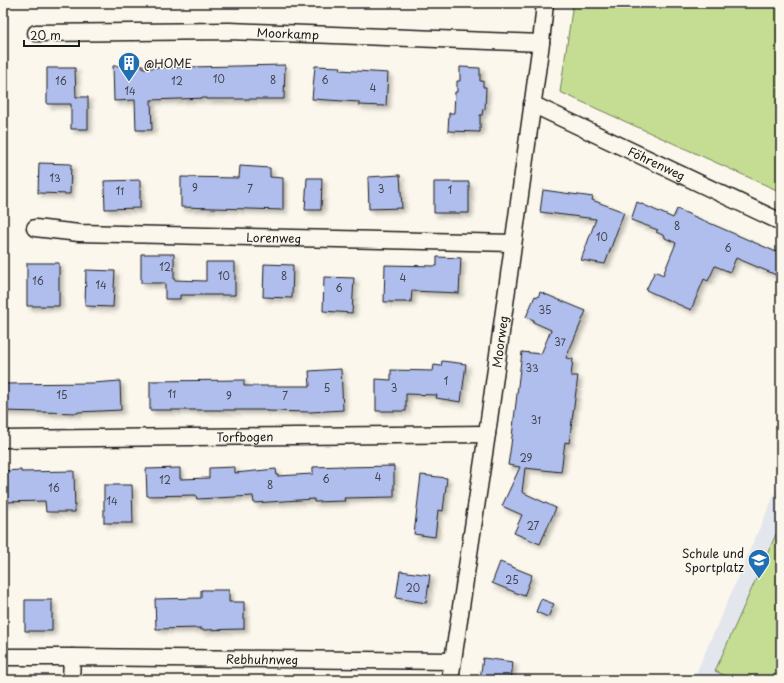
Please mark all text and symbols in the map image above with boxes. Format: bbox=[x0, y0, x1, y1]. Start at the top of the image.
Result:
scale bar bbox=[24, 22, 79, 48]
street label: Moorkamp bbox=[256, 23, 319, 43]
text: 20 m bbox=[30, 26, 61, 44]
building icon: @HOME bbox=[116, 50, 142, 83]
place label: @HOME bbox=[144, 54, 192, 72]
house number: 10 bbox=[213, 71, 225, 86]
house number: 8 bbox=[270, 72, 276, 87]
house number: 6 bbox=[321, 72, 329, 87]
house number: 16 bbox=[55, 73, 67, 88]
house number: 12 bbox=[171, 73, 183, 88]
house number: 4 bbox=[370, 80, 377, 95]
house number: 14 bbox=[124, 83, 136, 98]
street label: Föhrenweg bbox=[625, 142, 688, 184]
house number: 13 bbox=[49, 170, 61, 185]
house number: 9 bbox=[192, 180, 198, 195]
house number: 7 bbox=[247, 181, 253, 196]
house number: 3 bbox=[378, 181, 384, 196]
house number: 1 bbox=[448, 182, 452, 197]
house number: 11 bbox=[116, 183, 124, 198]
house number: 8 bbox=[674, 218, 680, 233]
street label: Lorenweg bbox=[246, 228, 301, 247]
house number: 10 bbox=[596, 229, 608, 244]
house number: 6 bbox=[724, 240, 732, 255]
house number: 12 bbox=[159, 259, 171, 274]
house number: 10 bbox=[218, 268, 230, 283]
house number: 8 bbox=[281, 268, 287, 283]
house number: 4 bbox=[400, 270, 407, 285]
house number: 16 bbox=[32, 273, 44, 288]
house number: 14 bbox=[95, 277, 107, 292]
house number: 6 bbox=[335, 280, 343, 295]
house number: 35 bbox=[539, 302, 551, 317]
street label: Moorweg bbox=[487, 315, 512, 369]
house number: 37 bbox=[554, 334, 567, 349]
house number: 33 bbox=[525, 360, 539, 375]
house number: 1 bbox=[444, 373, 448, 388]
house number: 5 bbox=[324, 380, 330, 395]
house number: 3 bbox=[391, 380, 397, 395]
house number: 11 bbox=[168, 386, 176, 401]
house number: 15 bbox=[57, 387, 67, 402]
house number: 9 bbox=[226, 388, 232, 403]
house number: 7 bbox=[282, 388, 288, 403]
house number: 31 bbox=[531, 412, 541, 427]
street label: Torfbogen bbox=[216, 427, 274, 446]
house number: 29 bbox=[520, 450, 533, 465]
house number: 4 bbox=[375, 469, 382, 484]
house number: 6 bbox=[322, 471, 330, 486]
house number: 12 bbox=[159, 472, 171, 487]
house number: 8 bbox=[267, 477, 273, 492]
house number: 16 bbox=[48, 480, 60, 495]
house number: 14 bbox=[106, 493, 118, 508]
house number: 27 bbox=[527, 518, 540, 533]
place label: Schule und Sportplatz bbox=[682, 544, 744, 576]
school or university icon: Schule und Sportplatz bbox=[746, 547, 772, 580]
house number: 25 bbox=[505, 572, 519, 587]
house number: 20 bbox=[406, 580, 420, 595]
street label: Rebhuhnweg bbox=[226, 650, 298, 668]

